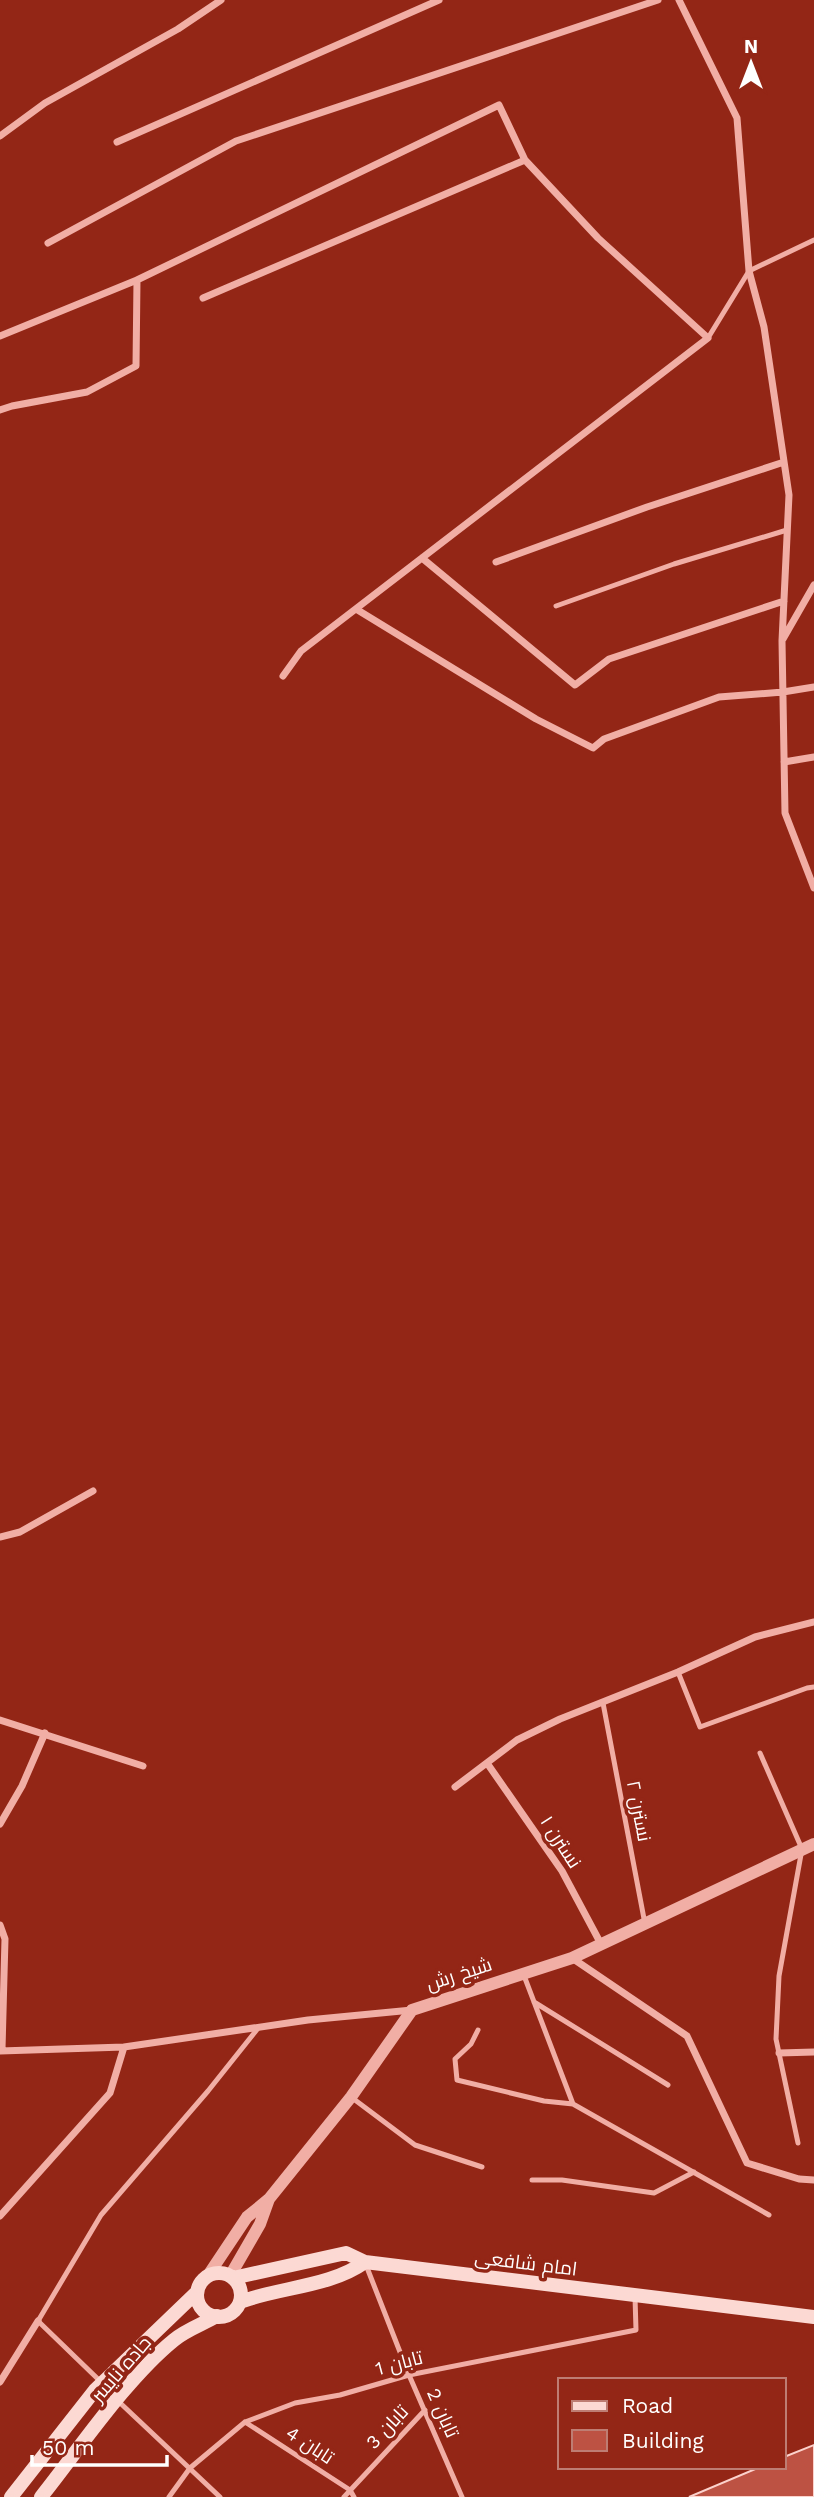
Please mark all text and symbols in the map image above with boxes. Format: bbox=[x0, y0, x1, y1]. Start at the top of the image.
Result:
north arrow bbox=[716, 28, 786, 98]
text: N bbox=[744, 35, 758, 58]
street label: نسترن ۲ bbox=[622, 1778, 656, 1844]
street label: نسترن ۱ bbox=[536, 1812, 586, 1872]
street label: شیخ رش bbox=[423, 1953, 495, 1997]
street label: امام شافعی bbox=[473, 2245, 579, 2283]
street label: جاده نایسر bbox=[85, 2331, 156, 2408]
street label: تابان 1 bbox=[373, 2346, 425, 2380]
legend bbox=[558, 2378, 786, 2469]
street label: تابان 2 bbox=[422, 2385, 464, 2441]
text: Road bbox=[622, 2393, 673, 2418]
street label: تابان 3 bbox=[361, 2400, 413, 2454]
street label: تابان 4 bbox=[282, 2421, 338, 2469]
scale bar bbox=[32, 2424, 166, 2468]
text: Building bbox=[622, 2428, 704, 2453]
text: 50 m bbox=[42, 2435, 94, 2460]

